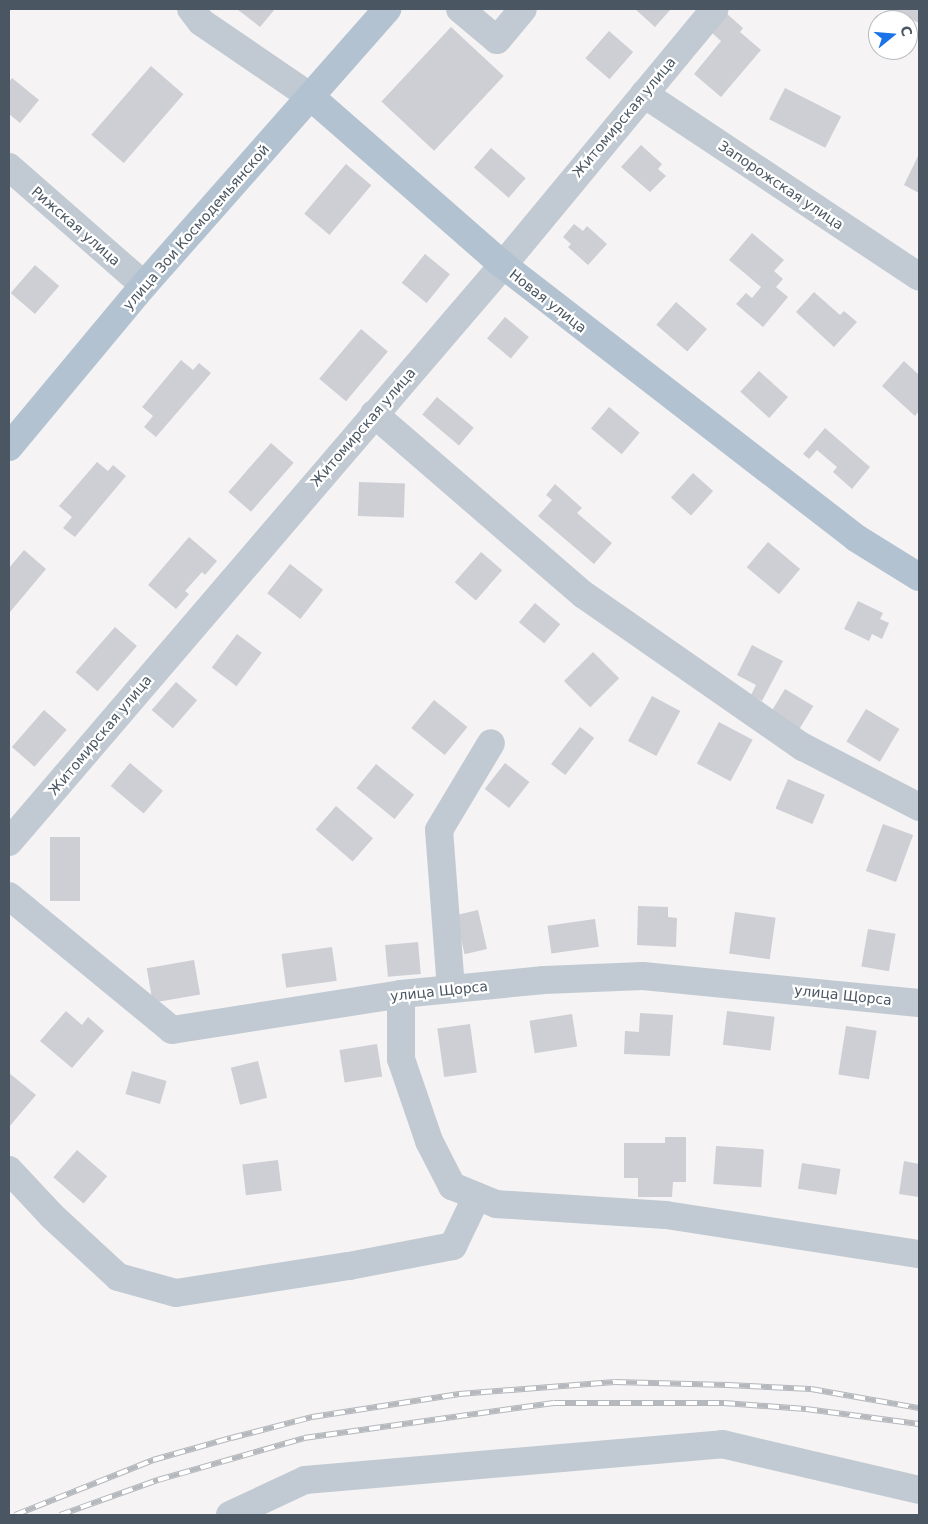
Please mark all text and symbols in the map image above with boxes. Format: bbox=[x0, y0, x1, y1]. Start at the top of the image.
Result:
north arrow bbox=[868, 10, 918, 60]
text: С bbox=[897, 24, 916, 38]
street label: Житомирская улица bbox=[569, 54, 679, 180]
street label: Запорожская улица bbox=[715, 137, 847, 233]
street label: улица Зои Космодемьянской bbox=[120, 141, 272, 313]
street label: Рижская улица bbox=[28, 183, 124, 269]
street label: Новая улица bbox=[506, 266, 590, 336]
street label: Житомирская улица bbox=[307, 364, 419, 490]
street label: Житомирская улица bbox=[45, 672, 155, 798]
street label: улица Щорса bbox=[389, 978, 489, 1004]
street label: улица Щорса bbox=[793, 982, 893, 1008]

